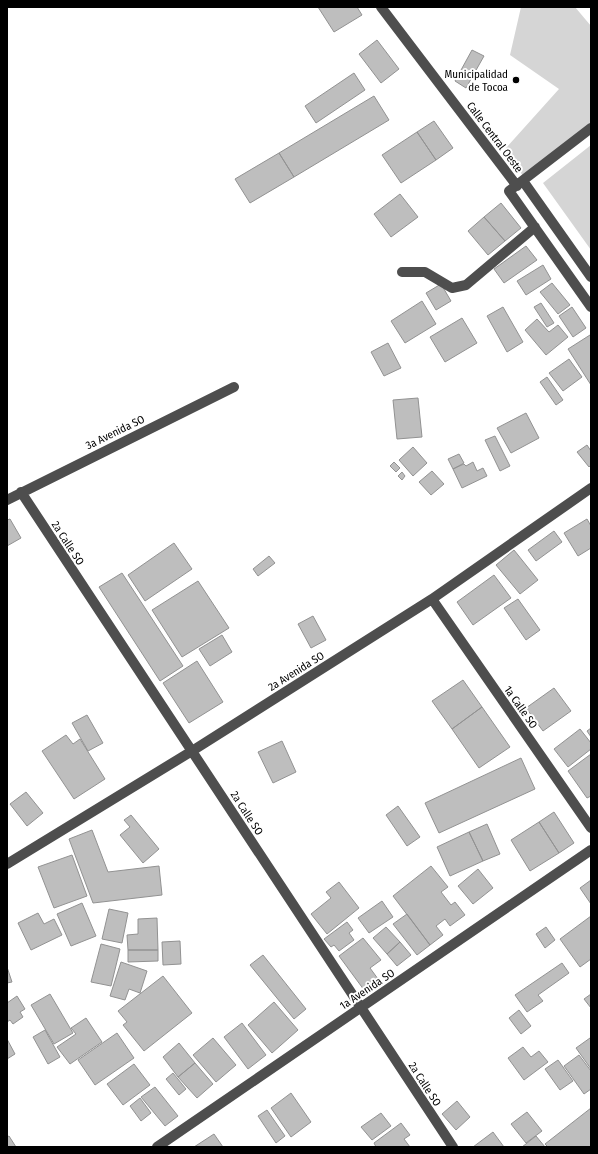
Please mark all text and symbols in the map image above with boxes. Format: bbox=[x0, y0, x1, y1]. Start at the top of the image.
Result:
place label: Municipalidad de Tocoa bbox=[444, 68, 508, 94]
marker: Municipalidad de Tocoa bbox=[511, 75, 521, 85]
street label: Calle Central Oeste bbox=[464, 99, 525, 175]
street label: 3a Avenida SO bbox=[84, 413, 147, 452]
street label: 2a Calle SO bbox=[49, 519, 87, 568]
street label: 2a Avenida SO bbox=[266, 649, 327, 694]
street label: 1a Calle SO bbox=[501, 683, 540, 731]
street label: 2a Calle SO bbox=[228, 789, 266, 838]
street label: 1a Avenida SO bbox=[337, 966, 397, 1012]
street label: 2a Calle SO bbox=[406, 1060, 444, 1109]

